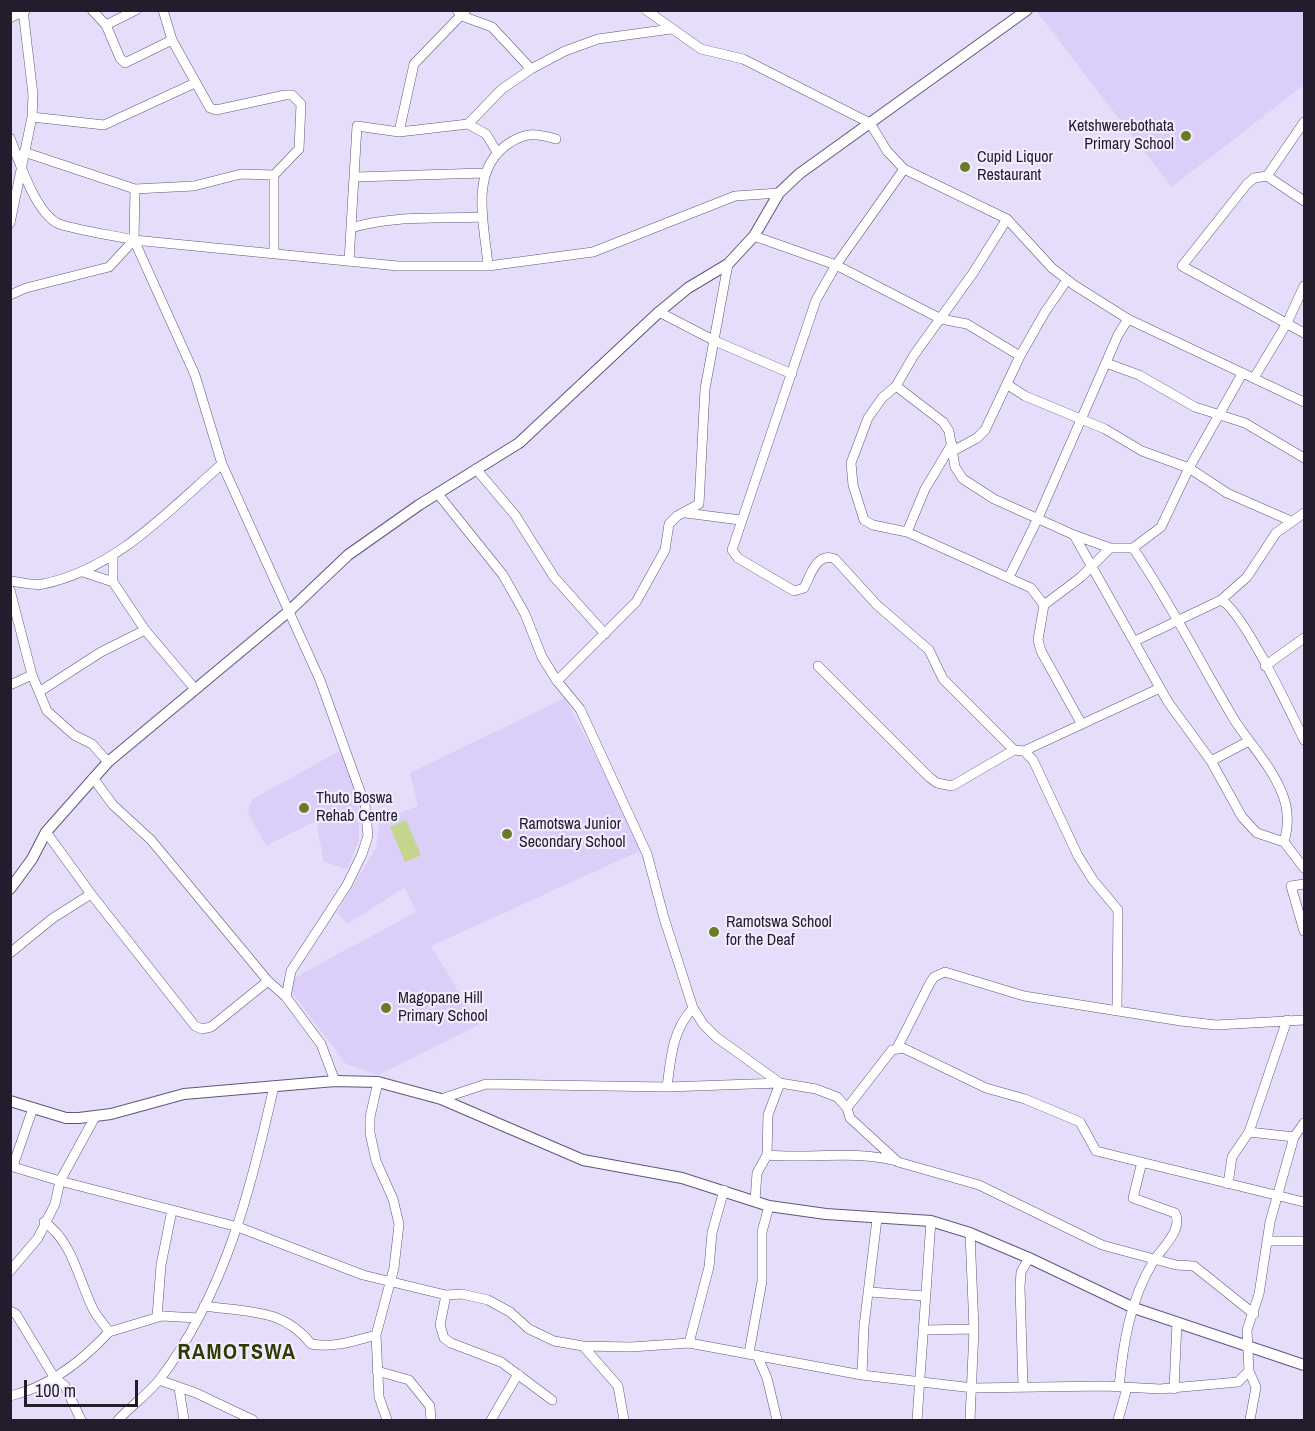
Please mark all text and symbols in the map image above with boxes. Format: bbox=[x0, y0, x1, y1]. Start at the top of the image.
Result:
place label: Ketshwerebothata Primary School bbox=[1068, 117, 1174, 155]
marker: Ketshwerebothata Primary School bbox=[1179, 129, 1193, 143]
place label: Cupid Liquor Restaurant bbox=[977, 148, 1053, 186]
marker: Cupid Liquor Restaurant bbox=[958, 160, 972, 174]
place label: Thuto Boswa Rehab Centre bbox=[316, 789, 398, 827]
marker: Thuto Boswa Rehab Centre bbox=[297, 801, 311, 815]
place label: Ramotswa Junior Secondary School bbox=[519, 815, 625, 853]
marker: Ramotswa Junior Secondary School bbox=[500, 827, 514, 841]
place label: Ramotswa School for the Deaf bbox=[726, 913, 832, 951]
marker: Ramotswa School for the Deaf bbox=[707, 925, 721, 939]
place label: Magopane Hill Primary School bbox=[398, 989, 488, 1027]
marker: Magopane Hill Primary School bbox=[379, 1001, 393, 1015]
district label: RAMOTSWA bbox=[177, 1340, 297, 1366]
scale bar bbox=[27, 1368, 141, 1406]
text: 100 m bbox=[35, 1378, 76, 1403]

